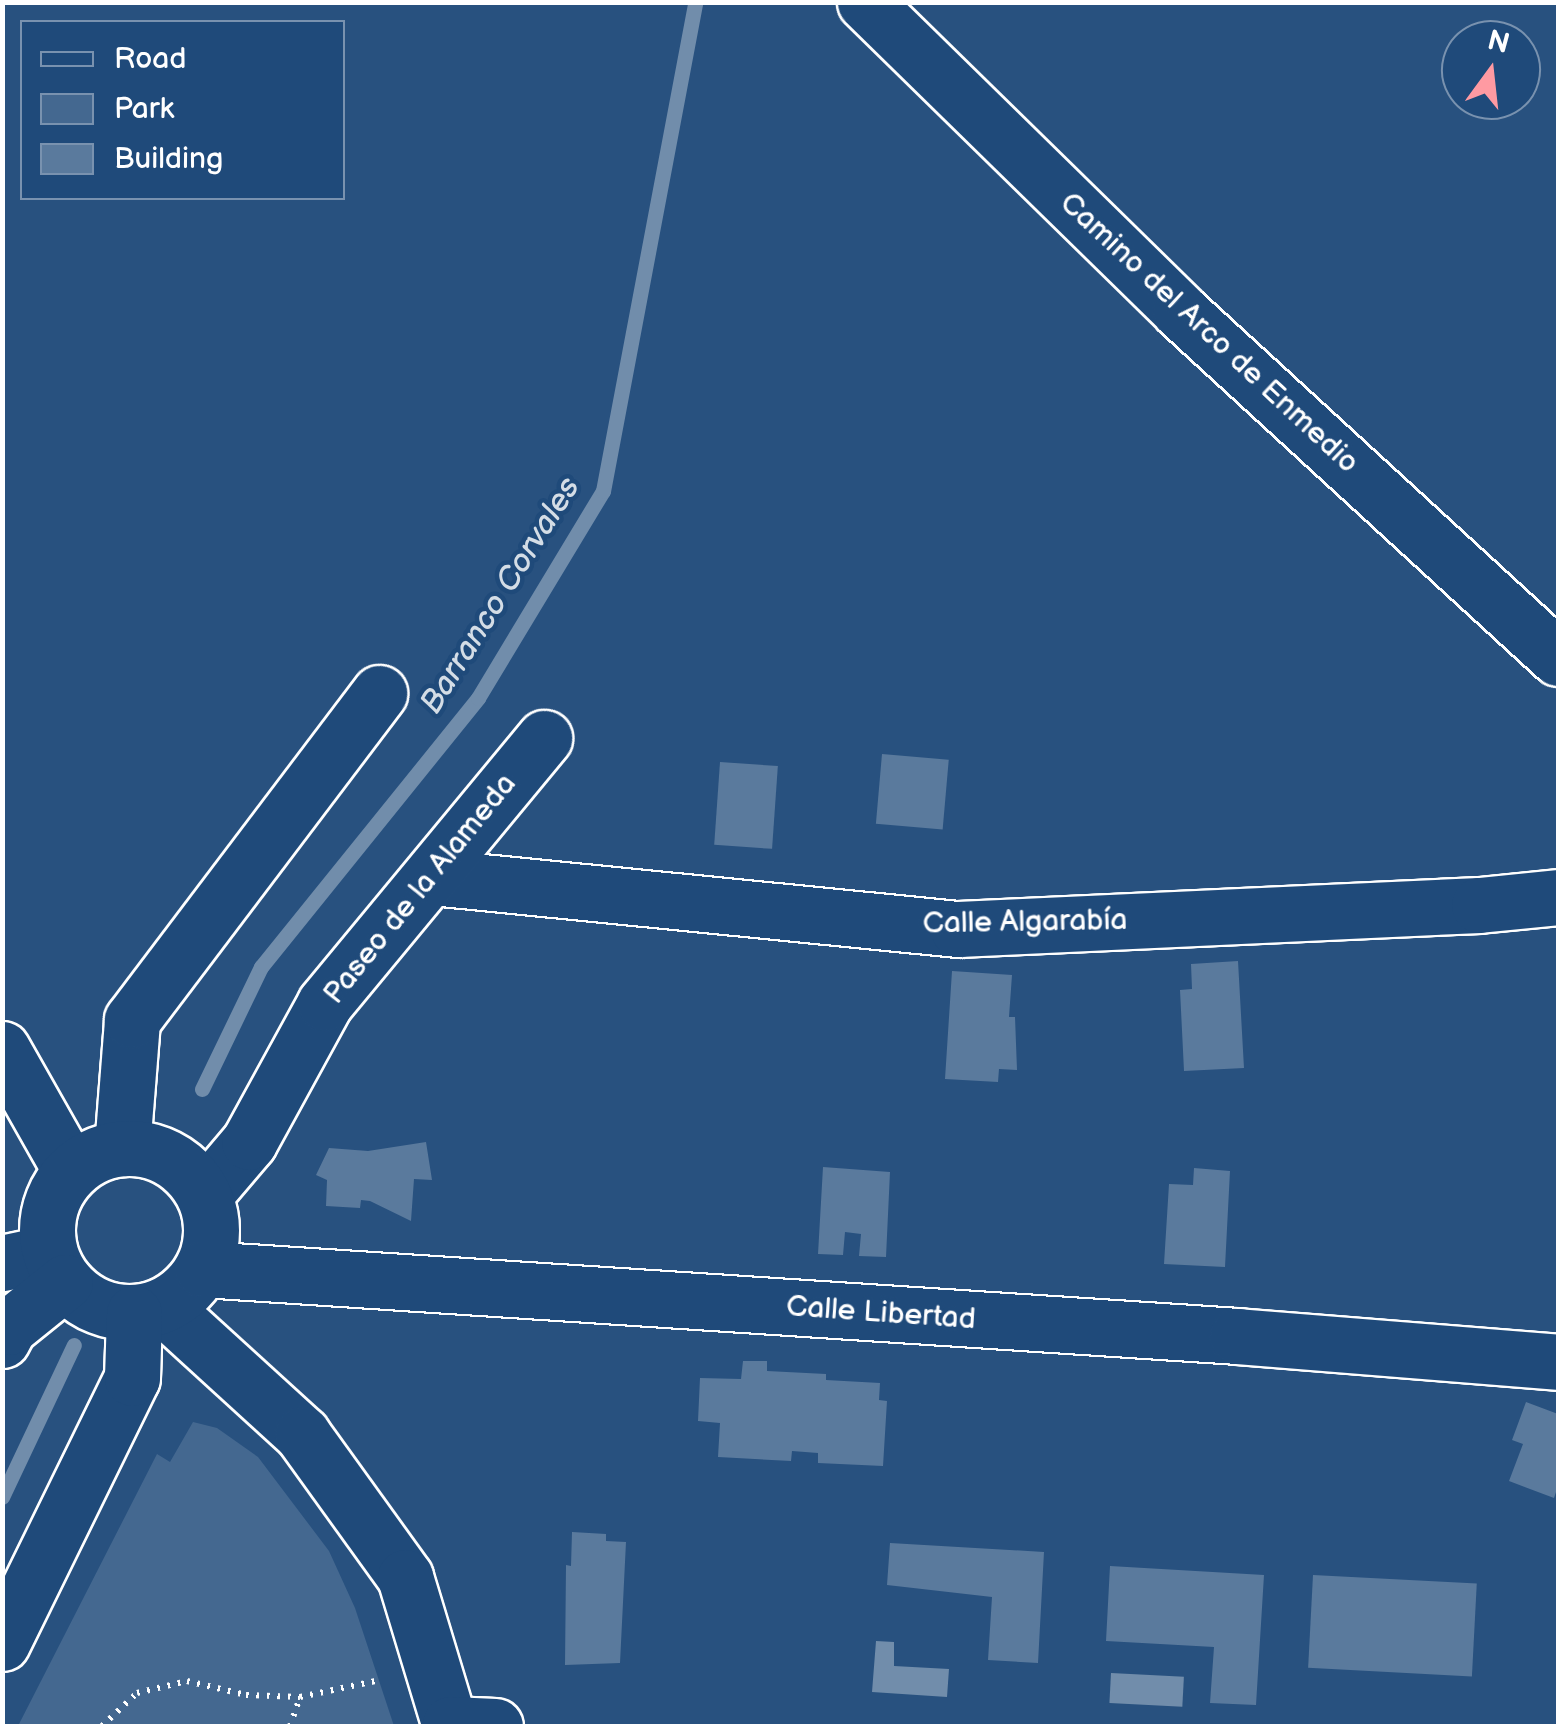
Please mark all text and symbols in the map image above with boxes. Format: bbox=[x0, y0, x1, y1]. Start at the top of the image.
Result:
legend bbox=[20, 20, 345, 200]
north arrow bbox=[1441, 20, 1541, 120]
text: N bbox=[1484, 24, 1513, 61]
text: Road bbox=[114, 41, 187, 77]
text: Park bbox=[114, 91, 174, 127]
text: Building bbox=[114, 141, 223, 177]
street label: Camino del Arco de Enmedio bbox=[1052, 185, 1366, 481]
water label: Barranco Corvales bbox=[413, 471, 589, 721]
street label: Paseo de la Alameda bbox=[316, 767, 524, 1011]
street label: Calle Algarabía bbox=[922, 902, 1128, 942]
street label: Calle Libertad bbox=[785, 1288, 977, 1338]

